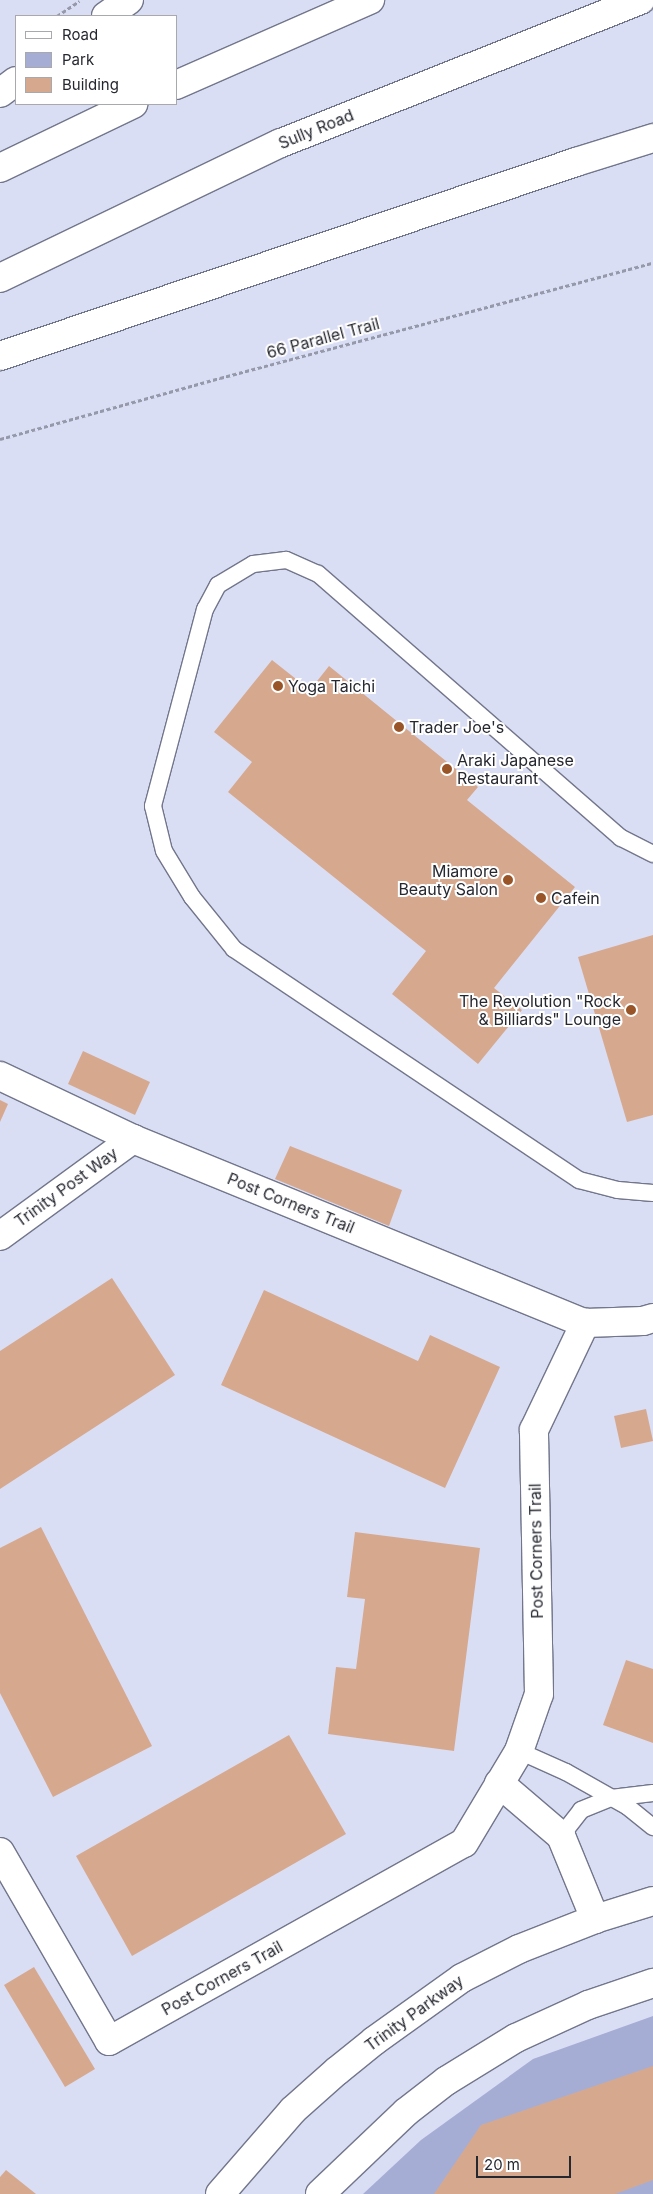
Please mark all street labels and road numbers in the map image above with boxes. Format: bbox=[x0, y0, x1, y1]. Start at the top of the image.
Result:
street label: Sully Road bbox=[275, 105, 357, 153]
street label: 66 Parallel Trail bbox=[264, 314, 382, 362]
street label: Trinity Post Way bbox=[11, 1143, 121, 1231]
street label: Post Corners Trail bbox=[225, 1169, 357, 1237]
street label: Post Corners Trail bbox=[525, 1483, 547, 1619]
street label: Post Corners Trail bbox=[158, 1937, 286, 2019]
street label: Trinity Parkway bbox=[361, 1971, 467, 2055]

